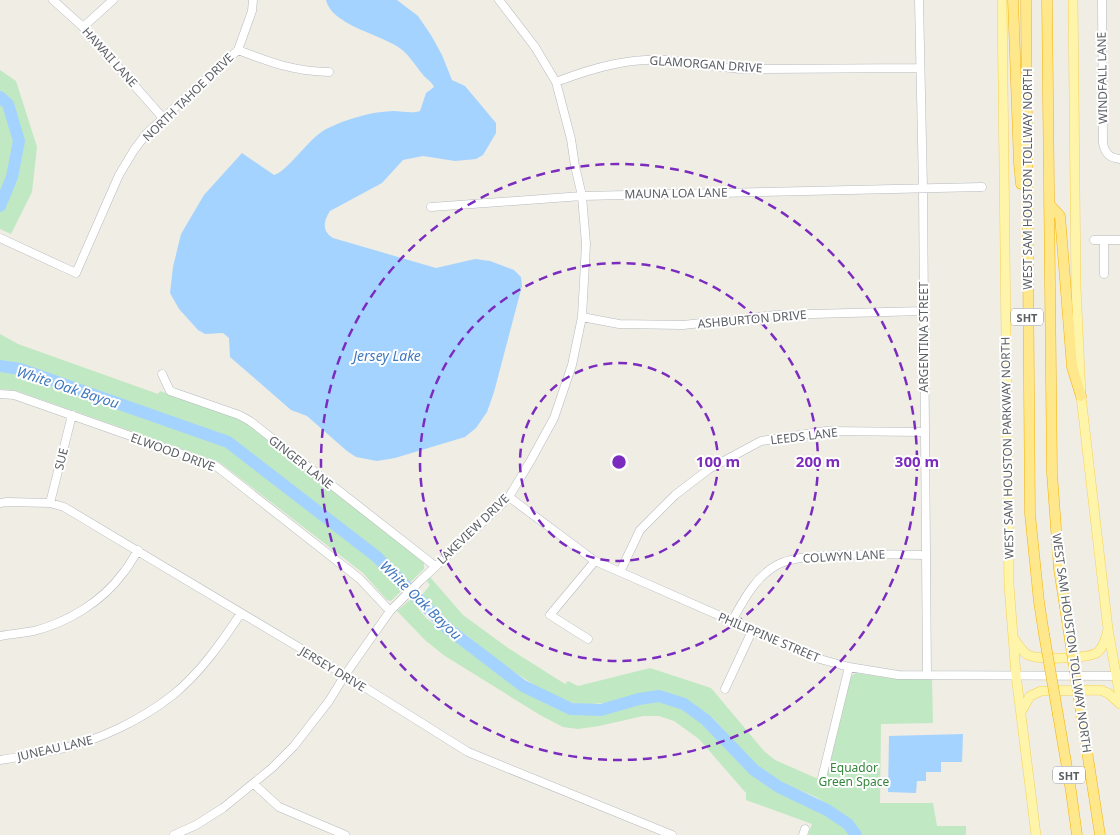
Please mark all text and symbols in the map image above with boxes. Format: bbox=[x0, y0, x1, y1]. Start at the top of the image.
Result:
street label: HAWAII LANE bbox=[78, 23, 142, 91]
street label: WINDFALL LANE bbox=[1093, 32, 1111, 124]
street label: NORTH TAHOE DRIVE bbox=[139, 49, 237, 145]
street label: GLAMORGAN DRIVE bbox=[649, 52, 763, 76]
street label: WEST SAM HOUSTON TOLLWAY NORTH bbox=[1019, 68, 1036, 290]
street label: MAUNA LOA LANE bbox=[624, 184, 728, 202]
street label: ARGENTINA STREET bbox=[915, 281, 932, 393]
street label: ASHBURTON DRIVE bbox=[697, 306, 807, 332]
road number: SHT bbox=[1011, 308, 1043, 326]
street label: WEST SAM HOUSTON PARKWAY NORTH bbox=[997, 337, 1017, 559]
water label: Jersey Lake bbox=[350, 346, 421, 365]
water label: White Oak Bayou bbox=[14, 362, 122, 412]
street label: LEEDS LANE bbox=[769, 423, 839, 449]
street label: ELWOOD DRIVE bbox=[128, 429, 218, 475]
street label: GINGER LANE bbox=[265, 431, 337, 493]
street label: SUE bbox=[50, 446, 72, 472]
text: 100 m bbox=[696, 451, 740, 471]
text: 200 m bbox=[796, 451, 840, 471]
text: 300 m bbox=[895, 451, 939, 471]
centre of rings bbox=[610, 453, 628, 471]
street label: LAKEVIEW DRIVE bbox=[433, 490, 513, 568]
street label: WEST SAM HOUSTON TOLLWAY NORTH bbox=[1048, 532, 1096, 754]
street label: COLWYN LANE bbox=[802, 545, 886, 567]
water label: White Oak Bayou bbox=[376, 556, 466, 644]
street label: PHILIPPINE STREET bbox=[716, 608, 823, 666]
street label: JERSEY DRIVE bbox=[296, 642, 369, 696]
street label: JUNEAU LANE bbox=[15, 731, 95, 765]
park label: Equador Green Space bbox=[819, 759, 890, 790]
road number: SHT bbox=[1053, 766, 1085, 784]

